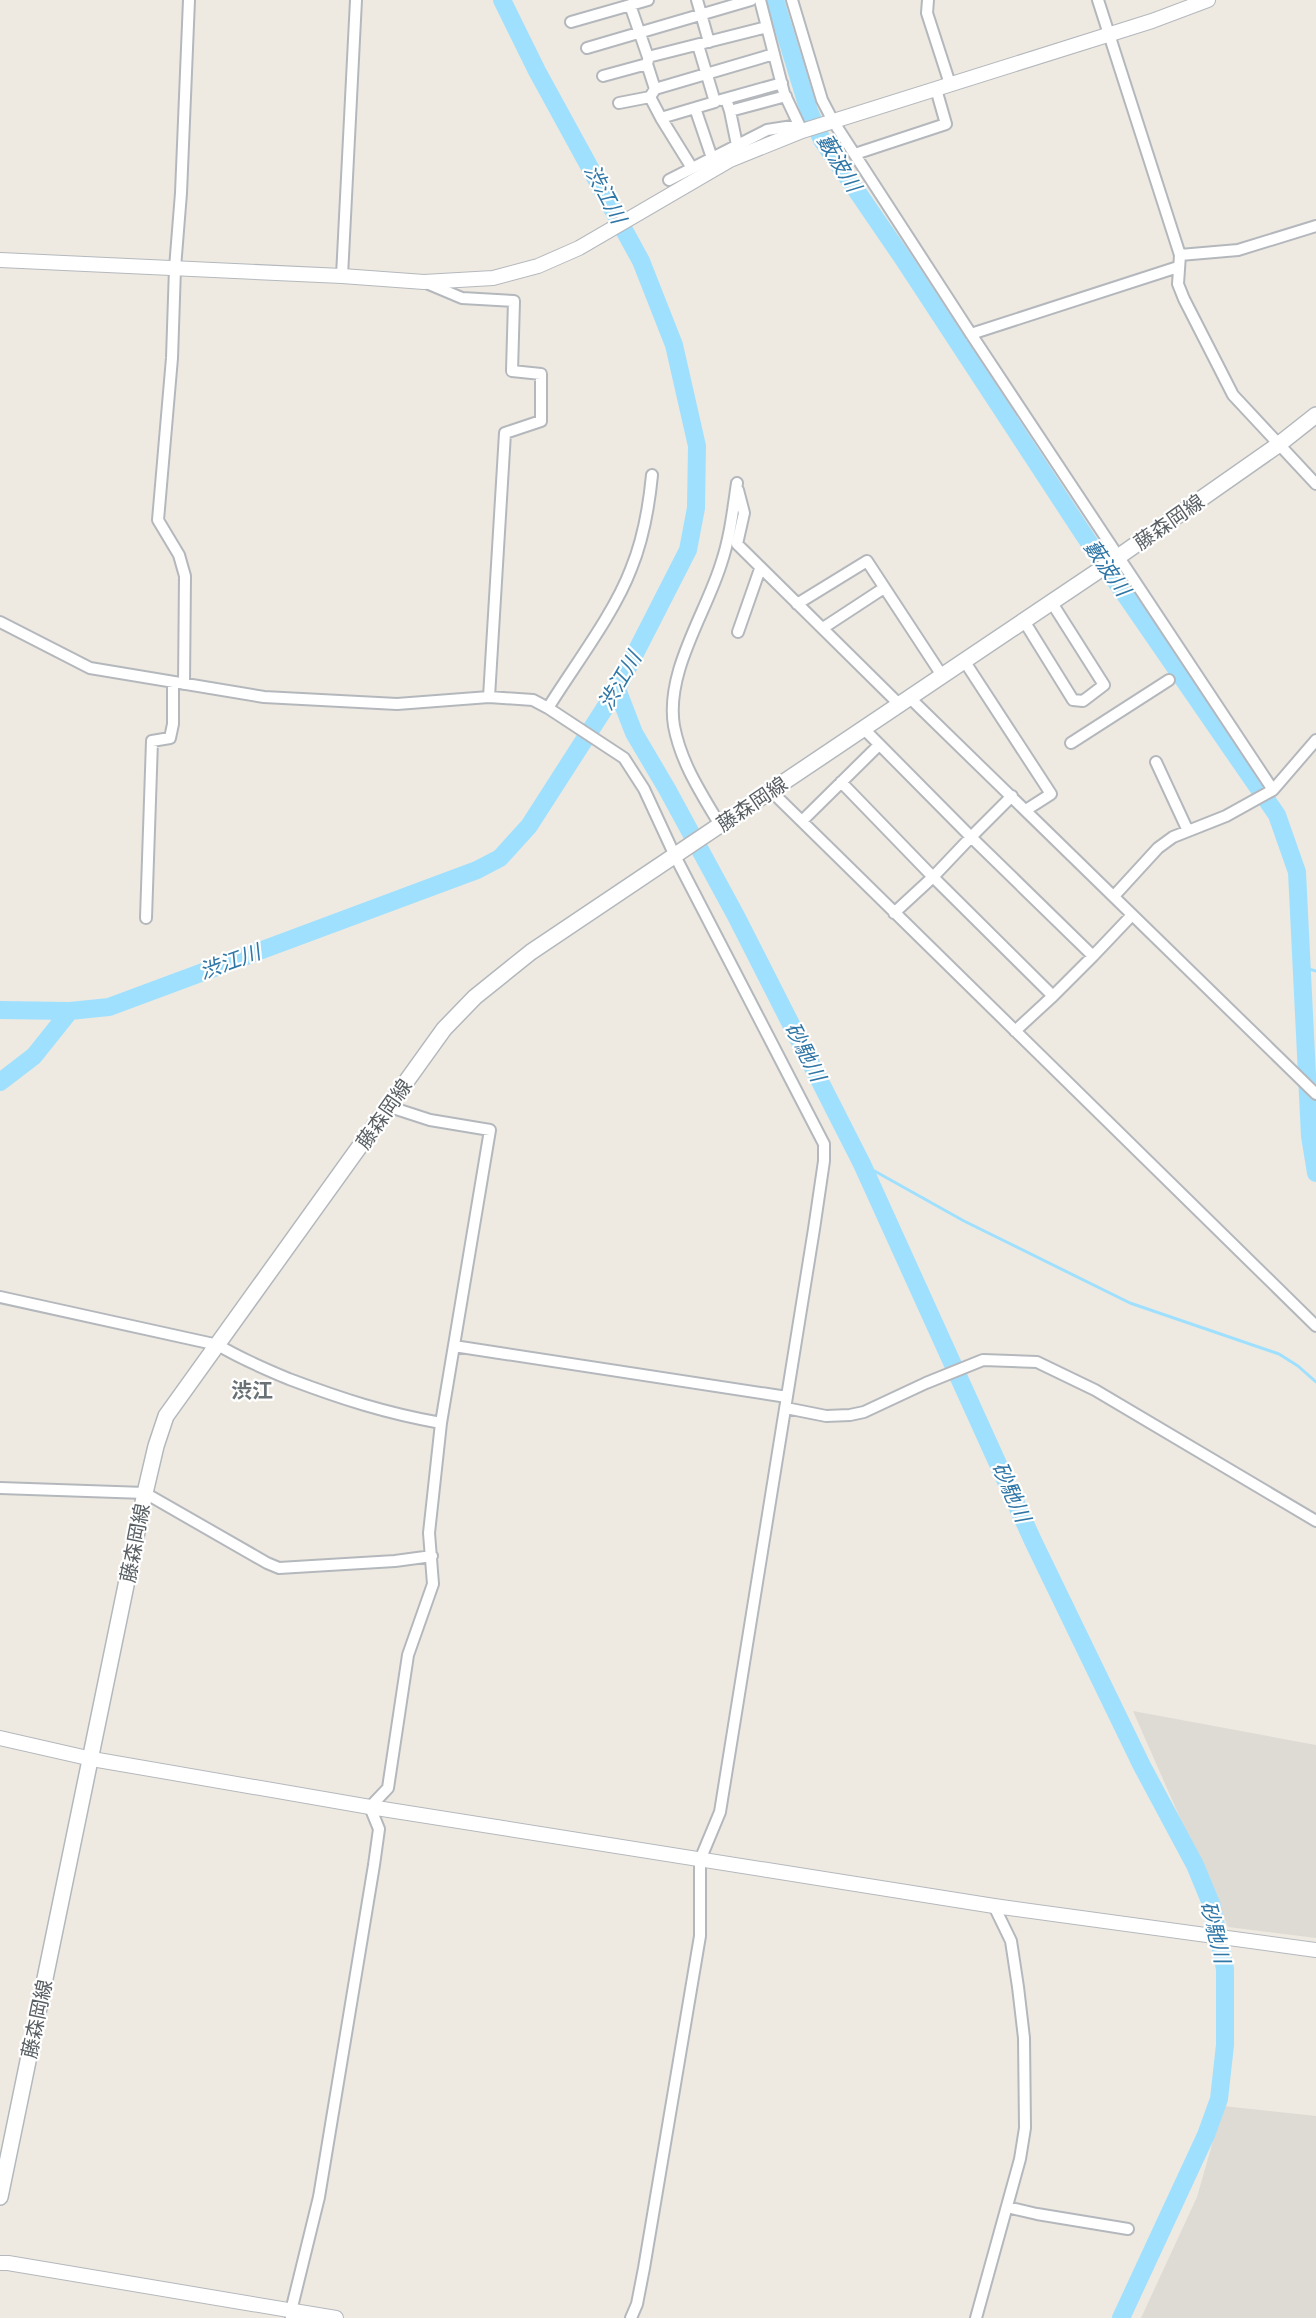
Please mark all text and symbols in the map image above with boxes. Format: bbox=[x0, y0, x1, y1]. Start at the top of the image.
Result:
water label: 藪波川 bbox=[812, 129, 868, 198]
water label: 渋江川 bbox=[580, 160, 633, 229]
street label: 藤森岡線 bbox=[1129, 488, 1209, 555]
water label: 藪波川 bbox=[1079, 534, 1138, 602]
water label: 渋江川 bbox=[592, 645, 647, 714]
street label: 藤森岡線 bbox=[712, 771, 792, 836]
water label: 渋江川 bbox=[196, 937, 266, 984]
water label: 砂馳川 bbox=[780, 1018, 833, 1087]
street label: 藤森岡線 bbox=[350, 1074, 417, 1154]
district label: 渋江 bbox=[231, 1377, 273, 1403]
water label: 砂馳川 bbox=[987, 1458, 1037, 1527]
street label: 藤森岡線 bbox=[115, 1501, 154, 1585]
water label: 砂馳川 bbox=[1196, 1898, 1237, 1967]
street label: 藤森岡線 bbox=[16, 1977, 57, 2061]

